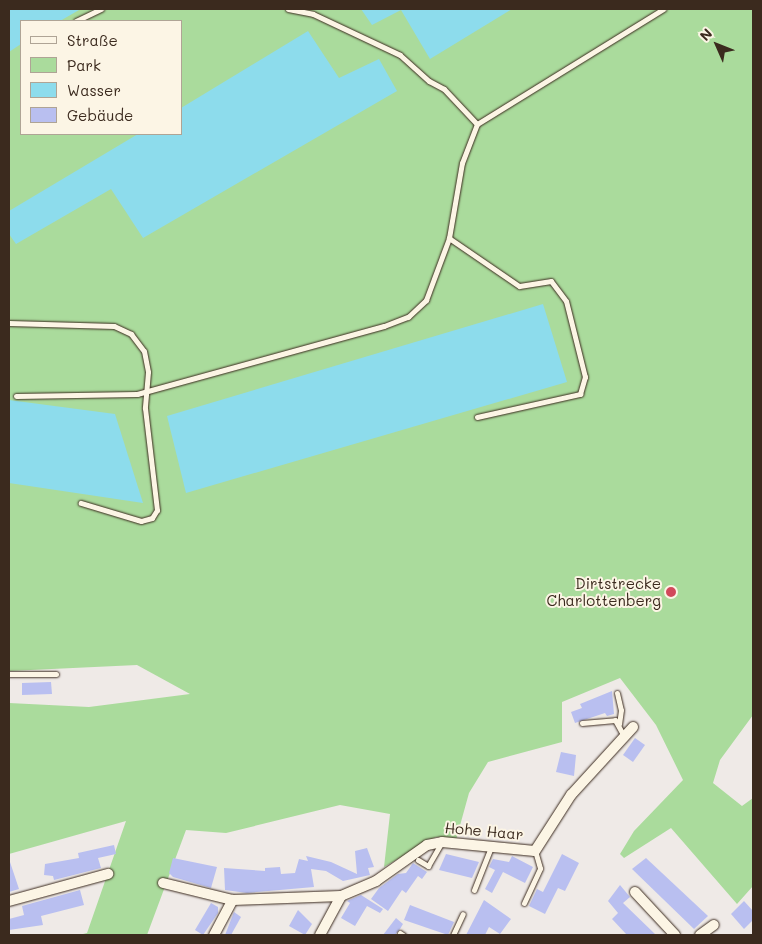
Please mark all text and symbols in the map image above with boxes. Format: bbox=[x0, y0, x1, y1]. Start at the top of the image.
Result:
legend bbox=[20, 20, 182, 135]
north arrow bbox=[692, 20, 742, 70]
text: N bbox=[695, 24, 716, 45]
text: Straße bbox=[67, 30, 118, 50]
text: Park bbox=[67, 55, 101, 75]
text: Wasser bbox=[67, 80, 121, 100]
text: Gebäude bbox=[67, 105, 133, 125]
place label: Dirtstrecke Charlottenberg bbox=[546, 574, 661, 609]
marker: Dirtstrecke Charlottenberg bbox=[665, 586, 677, 598]
street label: Hohe Haar bbox=[444, 819, 524, 843]

